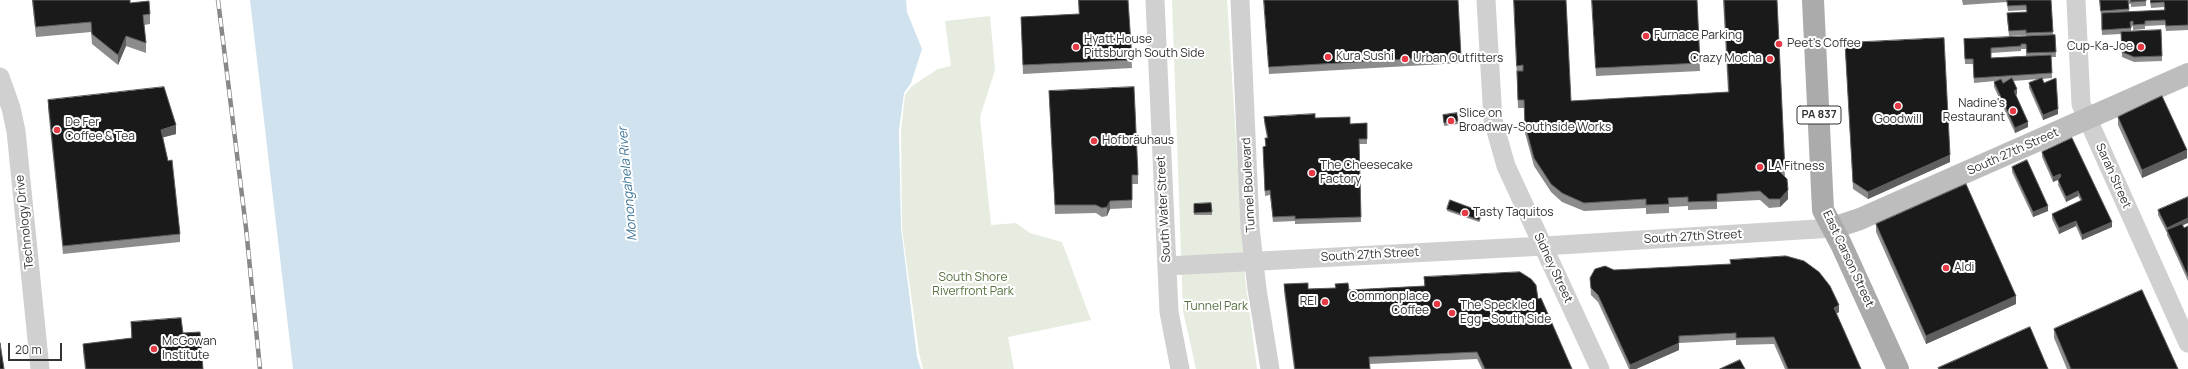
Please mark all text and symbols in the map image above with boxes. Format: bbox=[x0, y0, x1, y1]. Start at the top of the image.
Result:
place label: Furnace Parking bbox=[1654, 29, 1742, 43]
marker: Furnace Parking bbox=[1641, 31, 1651, 41]
place label: Hyatt House Pittsburgh South Side bbox=[1084, 33, 1204, 61]
place label: Peet's Coffee bbox=[1787, 37, 1861, 51]
marker: Peet's Coffee bbox=[1774, 39, 1784, 49]
place label: Cup-Ka-Joe bbox=[2067, 40, 2133, 54]
marker: Hyatt House Pittsburgh South Side bbox=[1071, 42, 1081, 52]
marker: Cup-Ka-Joe bbox=[2136, 42, 2146, 52]
place label: Kura Sushi bbox=[1336, 50, 1394, 64]
marker: Kura Sushi bbox=[1323, 52, 1333, 62]
place label: Urban Outfitters bbox=[1413, 52, 1503, 66]
place label: Crazy Mocha bbox=[1690, 52, 1762, 66]
marker: Urban Outfitters bbox=[1400, 54, 1410, 64]
marker: Crazy Mocha bbox=[1765, 54, 1775, 64]
place label: Nadine's Restaurant bbox=[1943, 97, 2005, 125]
marker: Goodwill bbox=[1893, 101, 1903, 111]
road number: PA 837 bbox=[1797, 106, 1841, 124]
marker: Nadine's Restaurant bbox=[2008, 106, 2018, 116]
place label: Slice on Broadway-Southside Works bbox=[1459, 107, 1611, 135]
place label: Goodwill bbox=[1874, 113, 1922, 127]
place label: De Fer Coffee & Tea bbox=[65, 116, 135, 144]
marker: Slice on Broadway-Southside Works bbox=[1446, 116, 1456, 126]
marker: De Fer Coffee & Tea bbox=[52, 125, 62, 135]
street label: South 27th Street bbox=[1965, 125, 2061, 179]
water label: Monongahela River bbox=[615, 126, 641, 242]
place label: Hofbräuhaus bbox=[1102, 134, 1174, 148]
marker: Hofbräuhaus bbox=[1089, 136, 1099, 146]
street label: Tunnel Boulevard bbox=[1239, 137, 1259, 233]
street label: Sarah Street bbox=[2092, 141, 2134, 211]
street label: South Water Street bbox=[1154, 155, 1174, 263]
place label: The Cheesecake Factory bbox=[1320, 159, 1413, 187]
place label: LA Fitness bbox=[1768, 160, 1824, 174]
marker: LA Fitness bbox=[1755, 162, 1765, 172]
marker: The Cheesecake Factory bbox=[1307, 168, 1317, 178]
street label: Technology Drive bbox=[13, 174, 37, 270]
place label: Tasty Taquitos bbox=[1473, 206, 1554, 220]
marker: Tasty Taquitos bbox=[1460, 208, 1470, 218]
street label: East Carson Street bbox=[1819, 209, 1877, 309]
street label: South 27th Street bbox=[1643, 227, 1743, 247]
street label: Sidney Street bbox=[1531, 231, 1575, 305]
street label: South 27th Street bbox=[1320, 245, 1420, 265]
place label: Aldi bbox=[1954, 261, 1974, 275]
marker: Aldi bbox=[1941, 263, 1951, 273]
park label: South Shore Riverfront Park bbox=[932, 271, 1014, 299]
place label: Commonplace Coffee bbox=[1349, 290, 1429, 318]
place label: REI bbox=[1300, 295, 1317, 309]
marker: REI bbox=[1320, 297, 1330, 307]
marker: Commonplace Coffee bbox=[1432, 299, 1442, 309]
place label: The Speckled Egg - South Side bbox=[1460, 299, 1551, 327]
park label: Tunnel Park bbox=[1184, 300, 1248, 314]
marker: The Speckled Egg - South Side bbox=[1447, 308, 1457, 318]
scale bar bbox=[10, 335, 64, 361]
place label: McGowan Institute bbox=[162, 335, 217, 363]
text: 20 m bbox=[15, 341, 42, 358]
marker: McGowan Institute bbox=[149, 344, 159, 354]

